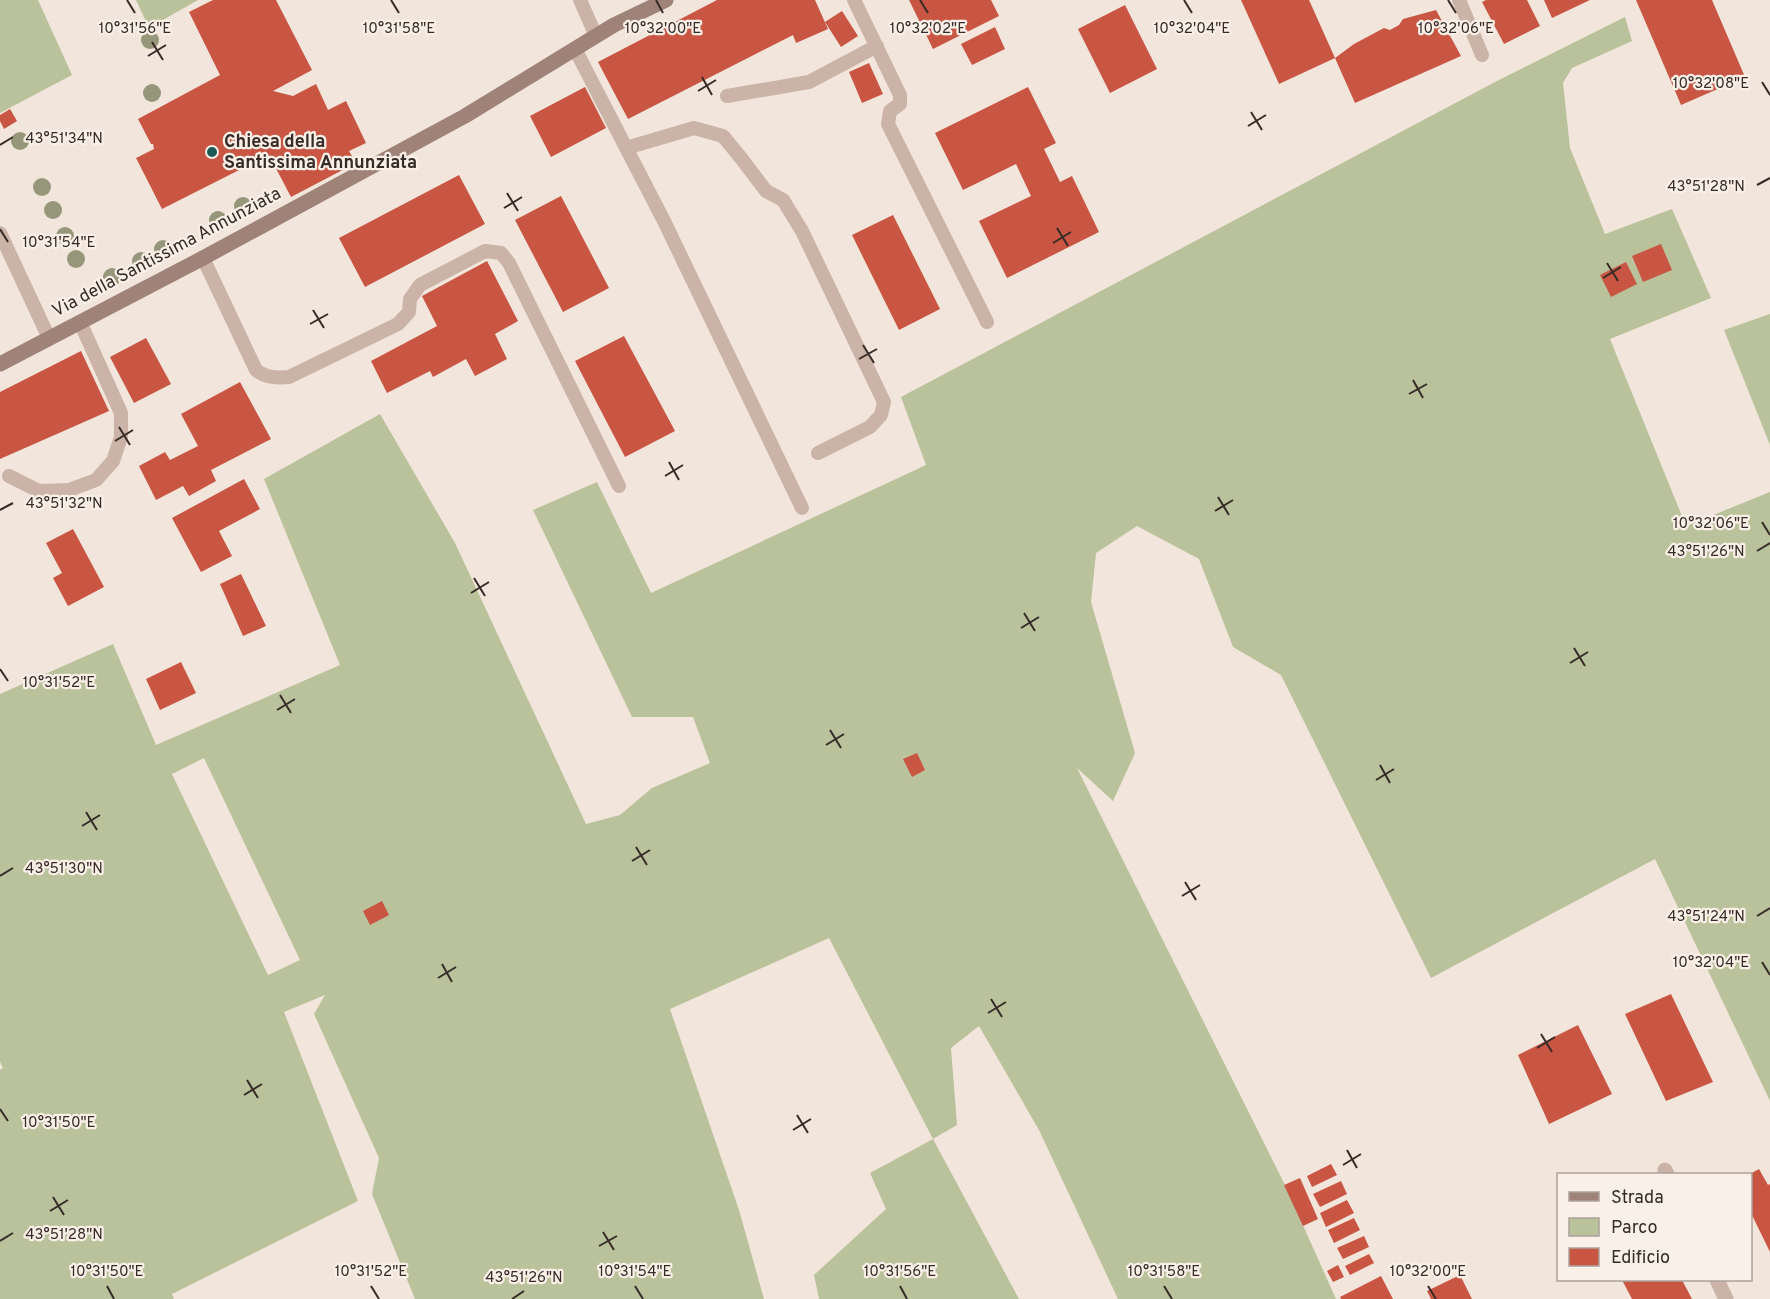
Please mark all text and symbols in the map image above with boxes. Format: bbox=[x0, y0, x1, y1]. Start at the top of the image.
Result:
text: 10°31'56"E bbox=[99, 20, 171, 39]
text: 10°31'58"E bbox=[363, 20, 435, 39]
text: 10°32'00"E bbox=[625, 20, 701, 39]
text: 10°32'02"E bbox=[890, 20, 966, 39]
text: 10°32'04"E bbox=[1154, 20, 1230, 39]
text: 10°32'06"E bbox=[1418, 20, 1494, 39]
text: 10°32'08"E bbox=[1673, 75, 1749, 94]
text: 43°51'34"N bbox=[25, 130, 103, 149]
place label: Chiesa della Santissima Annunziata bbox=[224, 131, 417, 175]
marker: Chiesa della Santissima Annunziata bbox=[205, 145, 219, 159]
text: 43°51'28"N bbox=[1667, 178, 1745, 197]
street label: Via della Santissima Annunziata bbox=[49, 183, 285, 323]
text: 10°31'54"E bbox=[22, 234, 96, 253]
text: 43°51'32"N bbox=[25, 495, 103, 514]
text: 10°32'06"E bbox=[1673, 515, 1749, 534]
text: 43°51'26"N bbox=[1667, 543, 1745, 562]
text: 10°31'52"E bbox=[23, 674, 95, 693]
text: 43°51'30"N bbox=[25, 860, 103, 879]
text: 43°51'24"N bbox=[1667, 908, 1745, 927]
text: 10°32'04"E bbox=[1673, 954, 1749, 973]
text: 10°31'50"E bbox=[22, 1114, 96, 1133]
legend bbox=[1557, 1173, 1752, 1281]
text: Strada bbox=[1611, 1187, 1664, 1210]
text: Parco bbox=[1611, 1217, 1657, 1240]
text: 43°51'28"N bbox=[25, 1226, 103, 1245]
text: Edificio bbox=[1611, 1247, 1670, 1270]
text: 10°31'50"E bbox=[70, 1263, 144, 1282]
text: 10°31'52"E bbox=[335, 1263, 407, 1282]
text: 10°31'54"E bbox=[598, 1263, 672, 1282]
text: 10°31'56"E bbox=[864, 1263, 936, 1282]
text: 10°31'58"E bbox=[1128, 1263, 1200, 1282]
text: 10°32'00"E bbox=[1390, 1263, 1466, 1282]
text: 43°51'26"N bbox=[485, 1269, 563, 1288]

